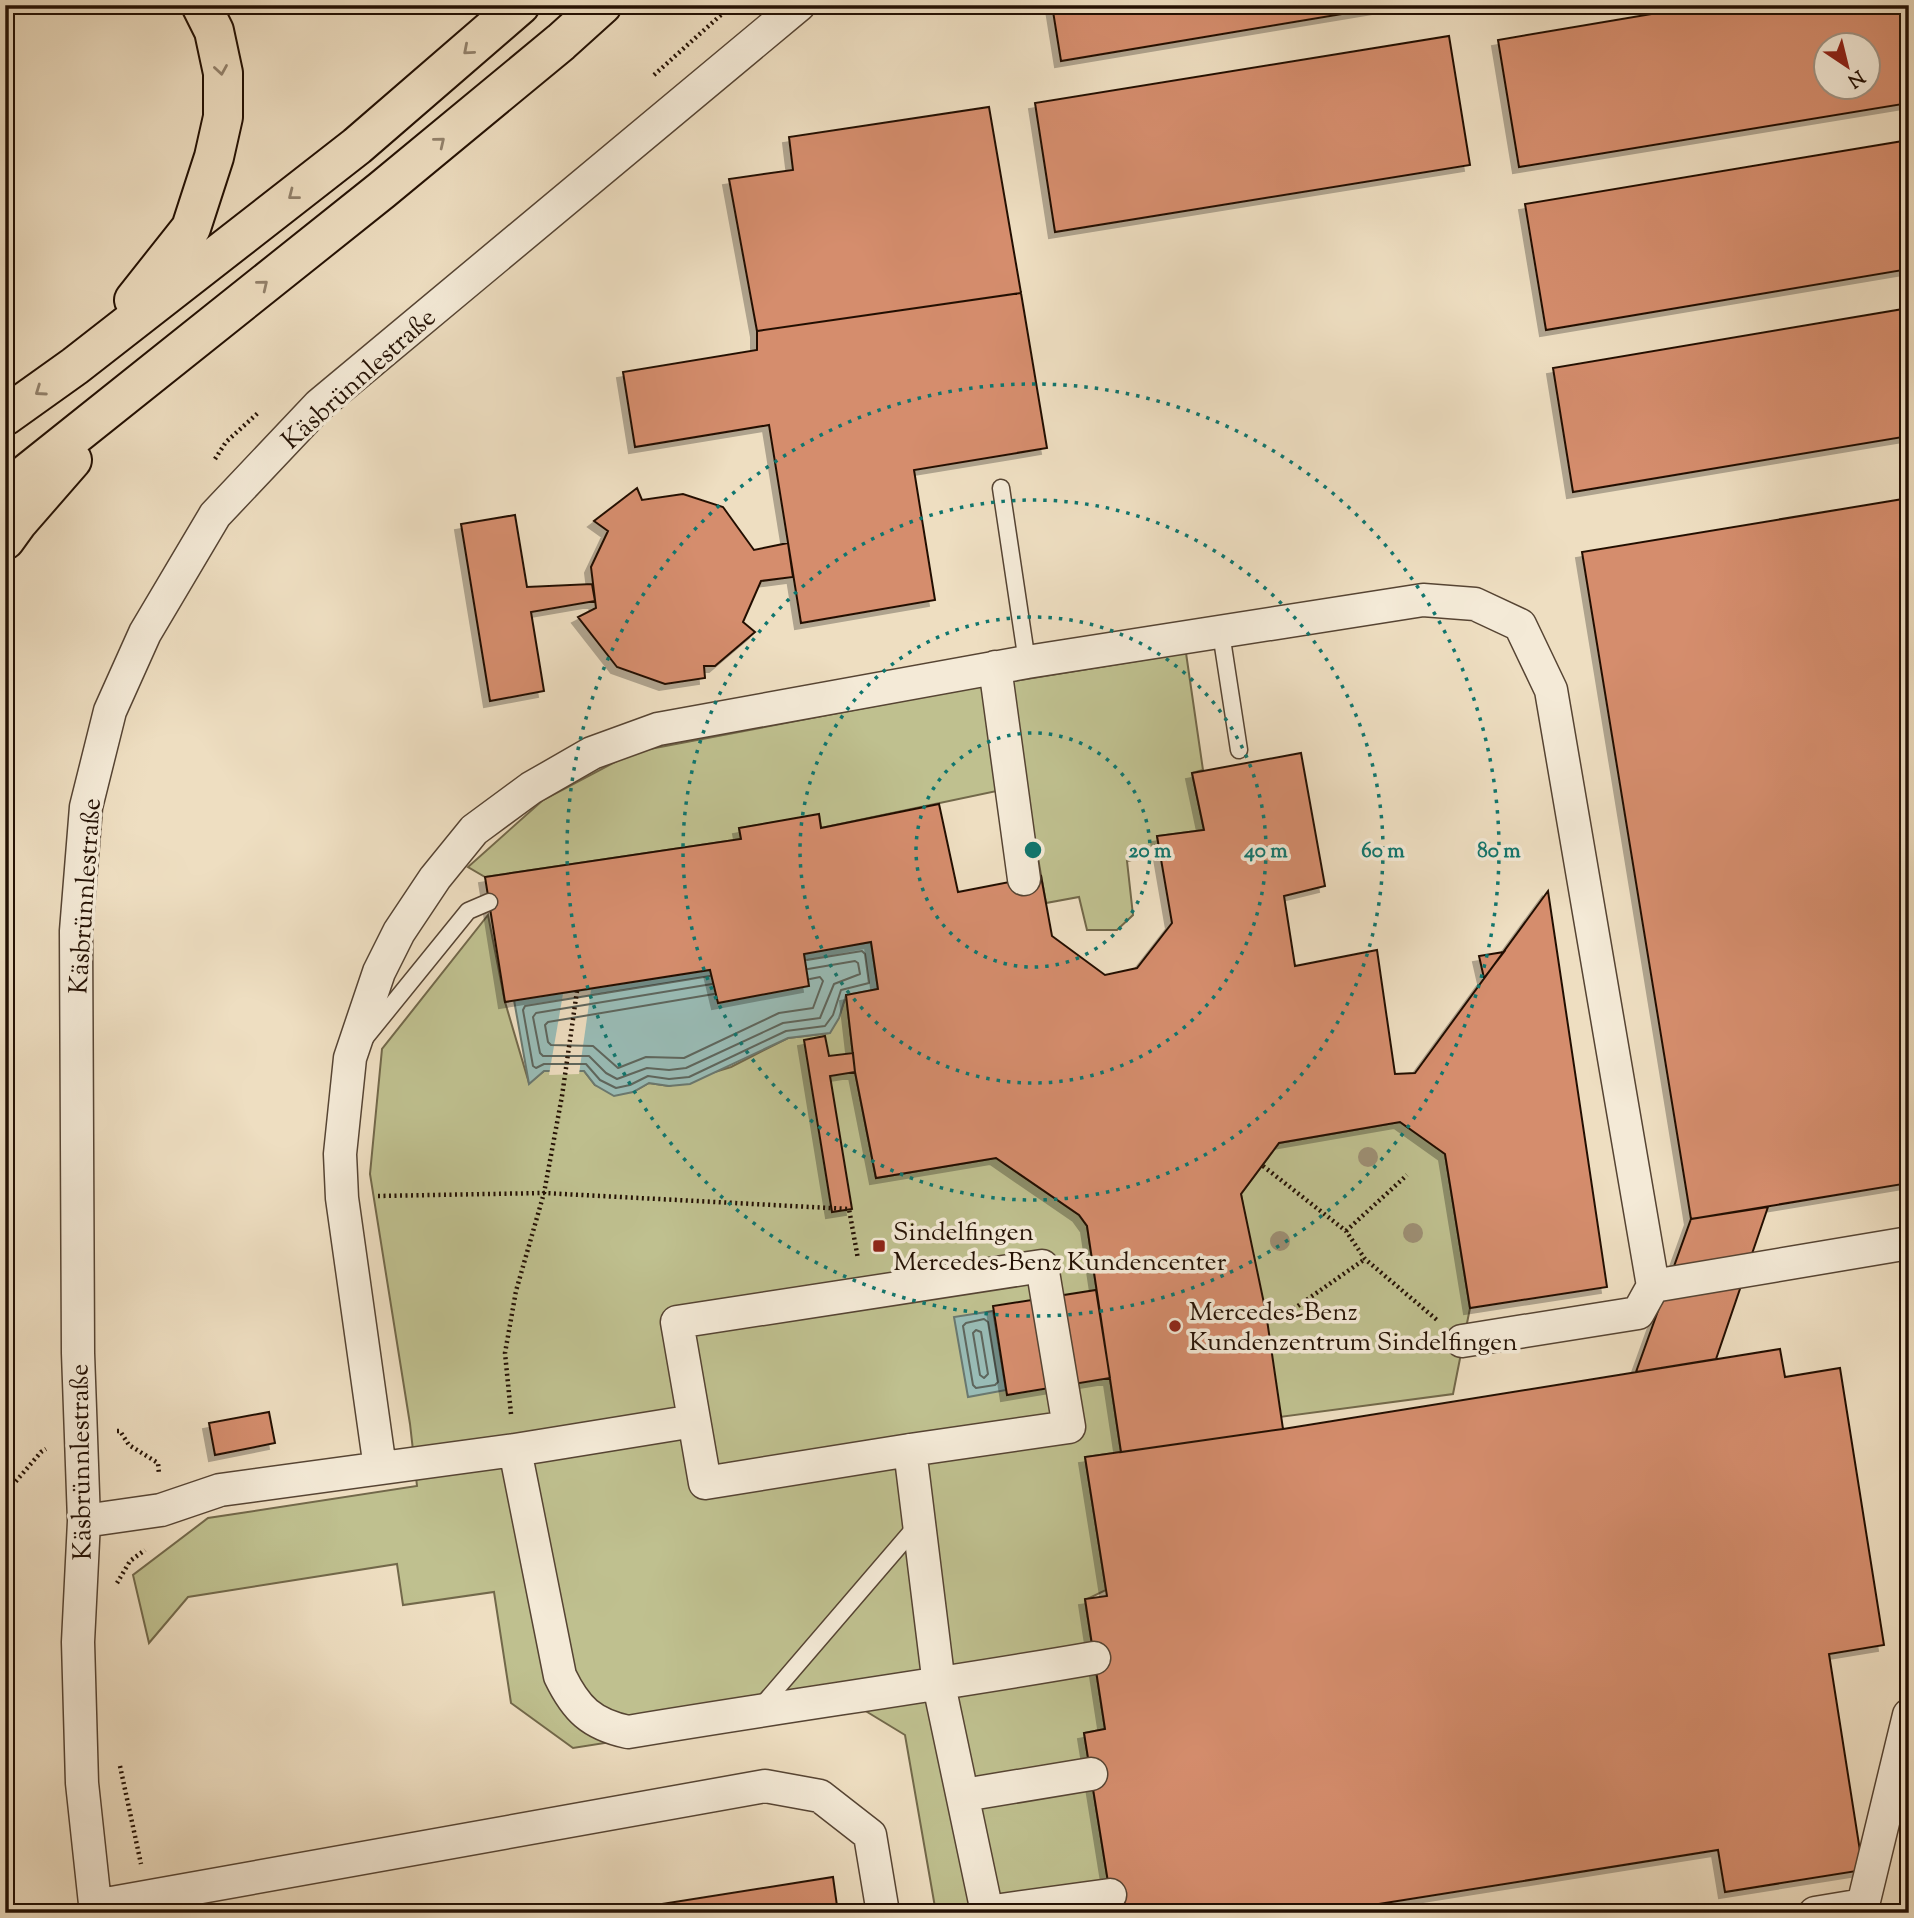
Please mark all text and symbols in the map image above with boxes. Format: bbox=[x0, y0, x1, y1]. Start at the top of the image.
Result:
north arrow bbox=[1812, 32, 1882, 102]
one-way arrow bbox=[464, 42, 477, 54]
text: N bbox=[1841, 62, 1869, 93]
one-way arrow bbox=[213, 64, 228, 75]
one-way arrow bbox=[432, 138, 445, 150]
one-way arrow bbox=[289, 187, 301, 200]
one-way arrow bbox=[256, 281, 268, 294]
street label: Käsbrünnlestraße bbox=[274, 300, 445, 459]
one-way arrow bbox=[35, 383, 48, 395]
street label: Käsbrünnlestraße bbox=[61, 797, 112, 995]
text: 20 m bbox=[1129, 837, 1172, 867]
text: 40 m bbox=[1243, 837, 1288, 867]
text: 60 m bbox=[1361, 837, 1405, 867]
text: 80 m bbox=[1477, 837, 1521, 867]
centre of rings bbox=[1021, 838, 1045, 862]
place label: Sindelfingen Mercedes-Benz Kundencenter bbox=[893, 1215, 1227, 1282]
marker: Sindelfingen Mercedes-Benz Kundencenter bbox=[871, 1238, 887, 1254]
place label: Mercedes-Benz Kundenzentrum Sindelfingen bbox=[1189, 1295, 1518, 1362]
marker: Mercedes-Benz Kundenzentrum Sindelfingen bbox=[1167, 1318, 1183, 1334]
street label: Käsbrünnlestraße bbox=[62, 1364, 103, 1560]

